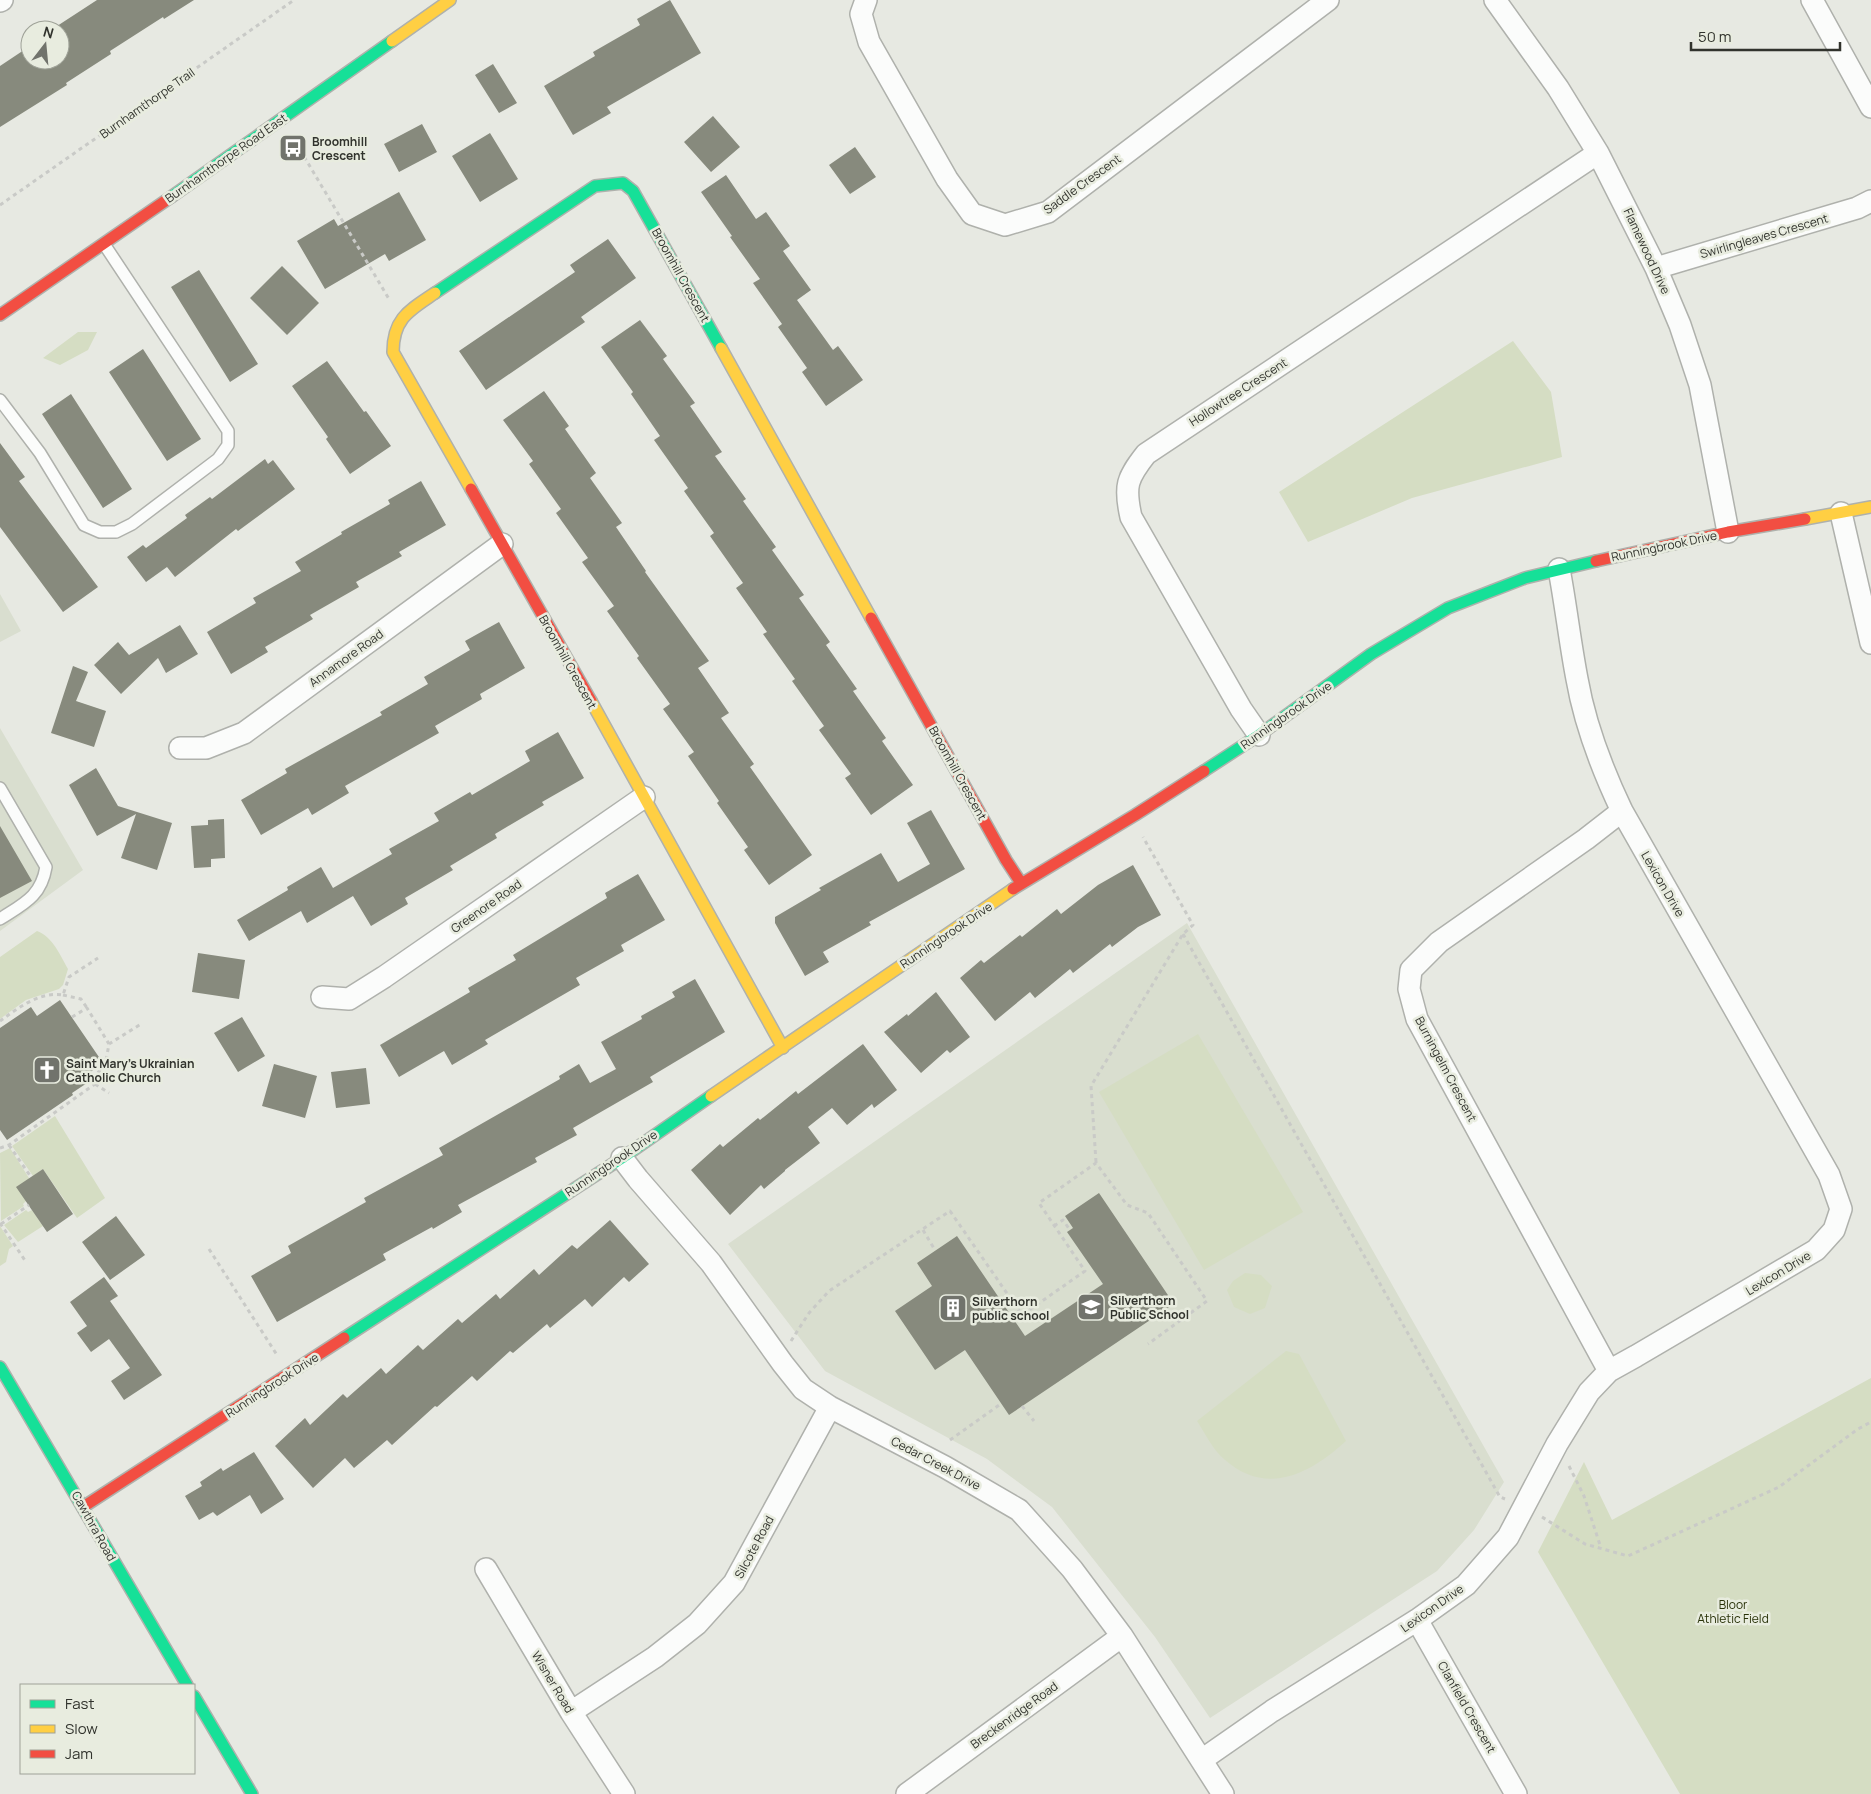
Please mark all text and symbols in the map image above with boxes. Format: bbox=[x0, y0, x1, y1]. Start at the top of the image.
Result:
north arrow bbox=[20, 20, 70, 70]
scale bar bbox=[1691, 20, 1840, 52]
text: N bbox=[41, 22, 56, 43]
text: 50 m bbox=[1698, 26, 1732, 47]
street label: Burnhamthorpe Trail bbox=[96, 64, 198, 142]
street label: Burnhamthorpe Road East bbox=[162, 109, 291, 207]
bus stop icon: Broomhill Crescent bbox=[278, 133, 308, 163]
place label: Broomhill Crescent bbox=[312, 133, 367, 164]
street label: Saddle Crescent bbox=[1040, 150, 1124, 218]
street label: Flamewood Drive bbox=[1620, 205, 1674, 297]
street label: Swirlingleaves Crescent bbox=[1698, 210, 1830, 262]
street label: Broomhill Crescent bbox=[648, 225, 714, 325]
street label: Hollowtree Crescent bbox=[1186, 354, 1290, 430]
street label: Runningbrook Drive bbox=[1609, 526, 1719, 566]
street label: Broomhill Crescent bbox=[535, 612, 601, 712]
street label: Annamore Road bbox=[305, 625, 387, 691]
street label: Runningbrook Drive bbox=[1237, 677, 1335, 753]
street label: Broomhill Crescent bbox=[925, 723, 991, 823]
street label: Lexicon Drive bbox=[1637, 848, 1689, 920]
street label: Greenore Road bbox=[447, 875, 525, 937]
street label: Runningbrook Drive bbox=[897, 898, 995, 972]
street label: Burningelm Crescent bbox=[1411, 1013, 1481, 1125]
church icon: Saint Mary's Ukrainian Catholic Church bbox=[32, 1055, 62, 1085]
place label: Saint Mary's Ukrainian Catholic Church bbox=[66, 1055, 194, 1086]
street label: Runningbrook Drive bbox=[562, 1126, 660, 1200]
street label: Lexicon Drive bbox=[1742, 1247, 1814, 1299]
school or university icon: Silverthorn Public School bbox=[1076, 1292, 1106, 1322]
place label: Silverthorn Public School bbox=[1110, 1292, 1189, 1323]
building icon: Silverthorn public school bbox=[938, 1293, 968, 1323]
place label: Silverthorn public school bbox=[972, 1293, 1049, 1324]
street label: Runningbrook Drive bbox=[222, 1348, 322, 1422]
street label: Cedar Creek Drive bbox=[888, 1432, 984, 1494]
street label: Cawthra Road bbox=[68, 1488, 120, 1564]
street label: Silcote Road bbox=[730, 1513, 778, 1581]
street label: Lexicon Drive bbox=[1397, 1580, 1467, 1636]
park label: Bloor Athletic Field bbox=[1697, 1596, 1769, 1627]
street label: Wisner Road bbox=[528, 1648, 578, 1716]
street label: Clanfield Crescent bbox=[1434, 1658, 1500, 1756]
street label: Breckenridge Road bbox=[967, 1677, 1061, 1753]
legend bbox=[20, 1684, 195, 1774]
text: Fast bbox=[65, 1693, 94, 1714]
text: Slow bbox=[65, 1718, 98, 1739]
text: Jam bbox=[65, 1743, 93, 1764]

